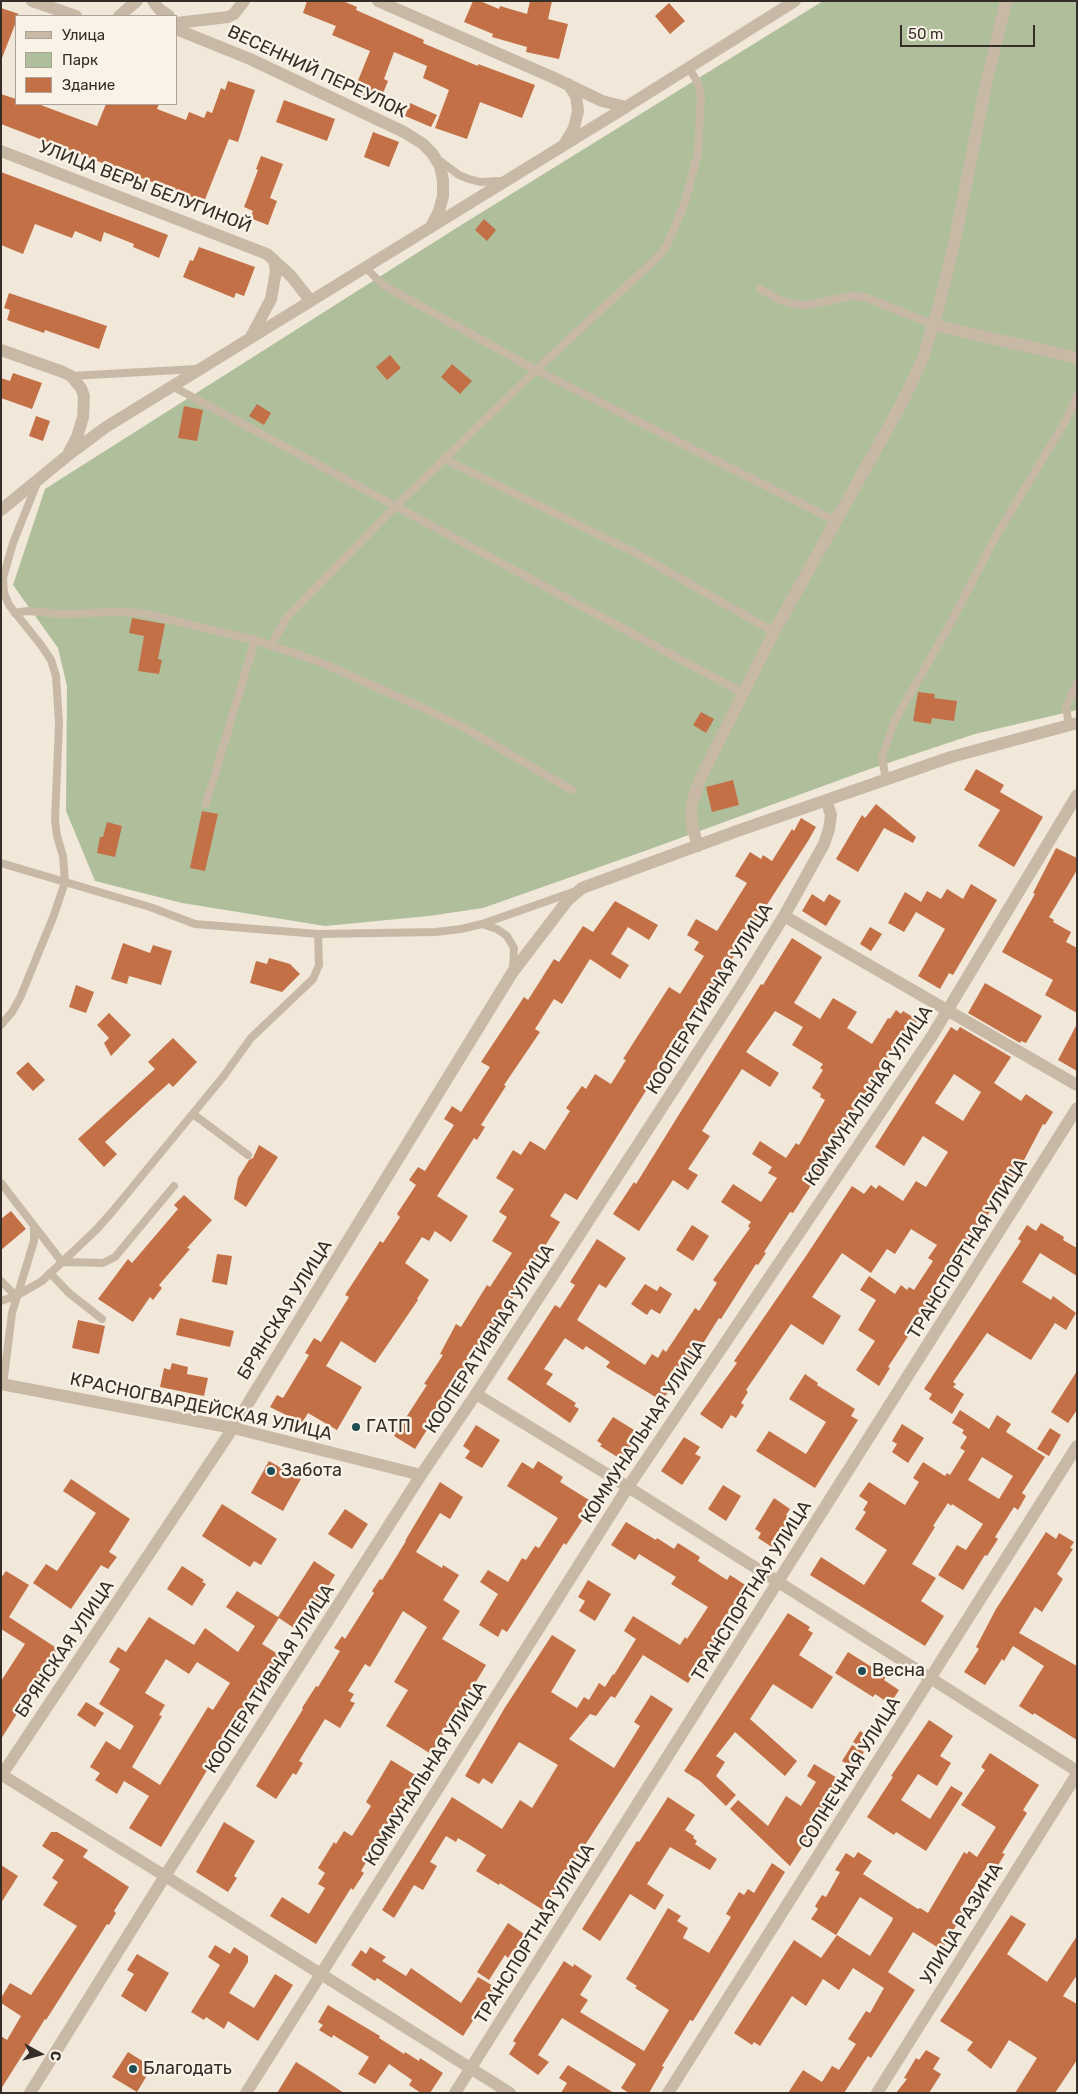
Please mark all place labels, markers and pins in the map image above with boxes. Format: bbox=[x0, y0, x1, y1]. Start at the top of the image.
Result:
place label: ГАТП bbox=[366, 1416, 411, 1438]
marker: ГАТП bbox=[350, 1421, 362, 1433]
place label: Забота bbox=[281, 1460, 342, 1482]
marker: Забота bbox=[265, 1465, 277, 1477]
place label: Весна bbox=[872, 1660, 925, 1682]
marker: Весна bbox=[856, 1665, 868, 1677]
place label: Благодать bbox=[143, 2058, 232, 2080]
marker: Благодать bbox=[127, 2063, 139, 2075]

